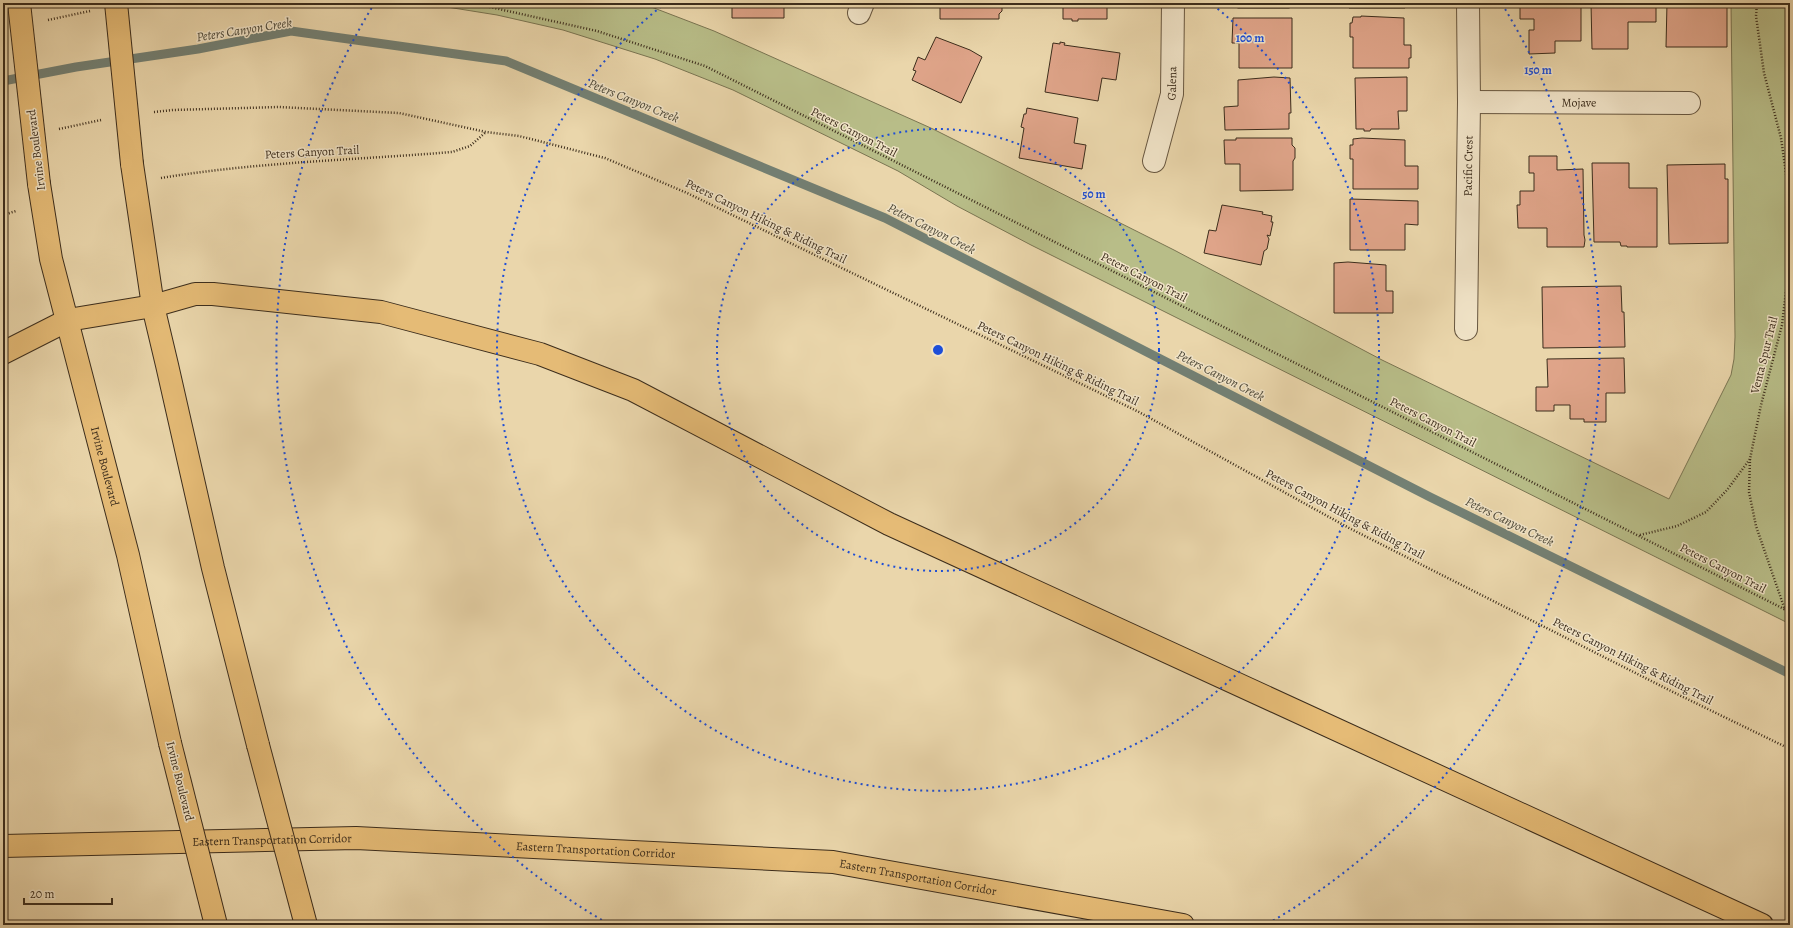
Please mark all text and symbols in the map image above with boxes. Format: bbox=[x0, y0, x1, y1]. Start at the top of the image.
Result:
water label: Peters Canyon Creek bbox=[195, 14, 293, 45]
text: 100 m bbox=[1236, 30, 1264, 46]
text: 150 m bbox=[1524, 62, 1552, 78]
street label: Galena bbox=[1163, 66, 1180, 102]
water label: Peters Canyon Creek bbox=[586, 75, 682, 126]
street label: Mojave bbox=[1562, 94, 1596, 111]
street label: Peters Canyon Trail bbox=[808, 103, 900, 161]
street label: Irvine Boulevard bbox=[23, 108, 49, 191]
street label: Pacific Crest bbox=[1460, 135, 1477, 197]
street label: Peters Canyon Trail bbox=[264, 142, 360, 162]
street label: Peters Canyon Hiking & Riding Trail bbox=[683, 175, 849, 267]
text: 50 m bbox=[1082, 186, 1106, 202]
water label: Peters Canyon Creek bbox=[885, 199, 979, 258]
street label: Peters Canyon Trail bbox=[1098, 248, 1190, 306]
street label: Venta Spur Trail bbox=[1746, 315, 1781, 396]
street label: Peters Canyon Hiking & Riding Trail bbox=[975, 317, 1141, 409]
centre of rings bbox=[931, 343, 945, 357]
water label: Peters Canyon Creek bbox=[1174, 346, 1268, 405]
street label: Peters Canyon Trail bbox=[1387, 393, 1479, 451]
street label: Irvine Boulevard bbox=[87, 425, 123, 508]
street label: Peters Canyon Hiking & Riding Trail bbox=[1263, 465, 1427, 563]
water label: Peters Canyon Creek bbox=[1463, 493, 1557, 550]
street label: Peters Canyon Trail bbox=[1677, 539, 1769, 597]
street label: Peters Canyon Hiking & Riding Trail bbox=[1550, 614, 1716, 708]
street label: Irvine Boulevard bbox=[162, 740, 198, 823]
street label: Eastern Transportation Corridor bbox=[192, 830, 352, 850]
street label: Eastern Transportation Corridor bbox=[515, 838, 676, 862]
street label: Eastern Transportation Corridor bbox=[838, 855, 998, 899]
scale bar bbox=[24, 880, 112, 906]
text: 20 m bbox=[30, 886, 54, 902]

